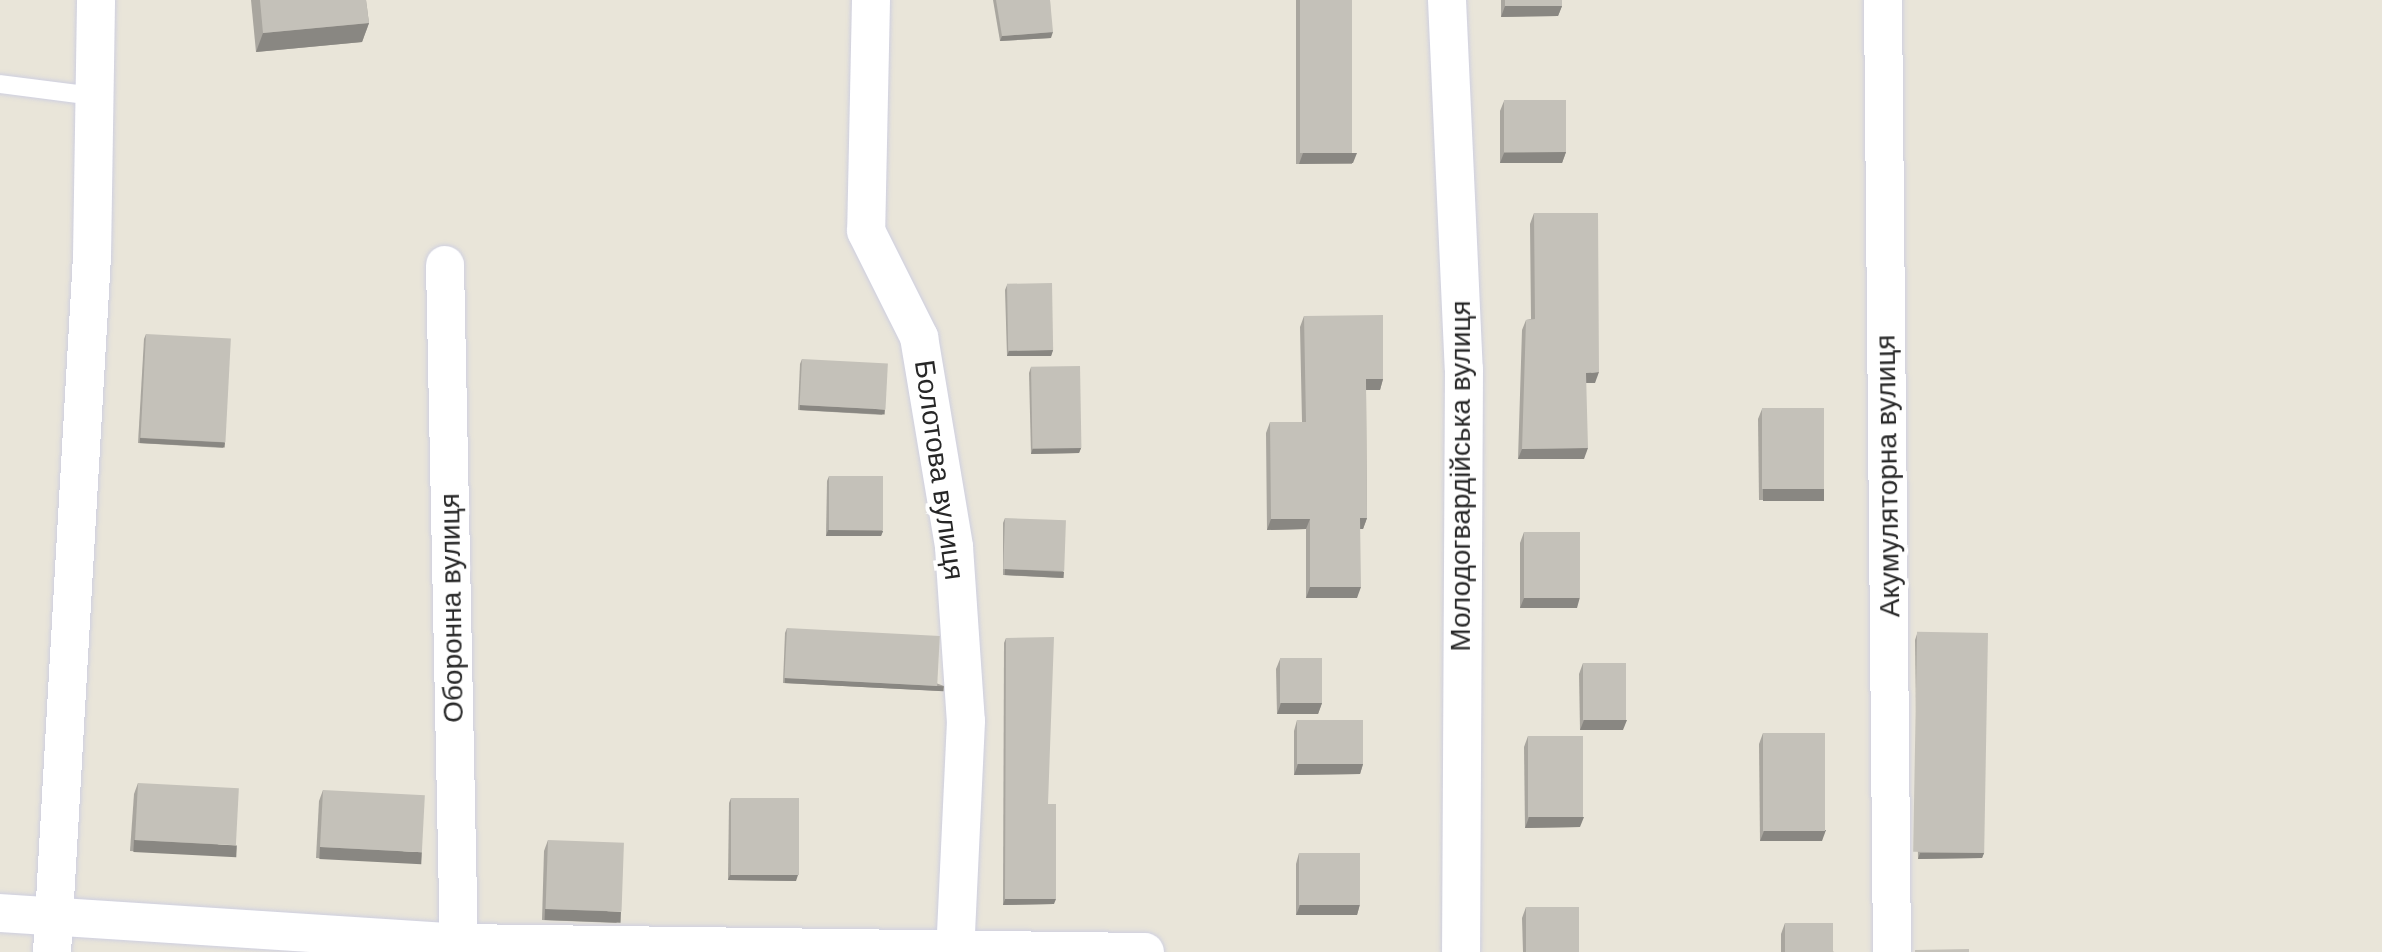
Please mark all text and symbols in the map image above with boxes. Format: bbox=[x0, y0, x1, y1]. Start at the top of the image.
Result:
street label: Молодогвардійська вулиця bbox=[1444, 300, 1478, 652]
street label: Акумуляторна вулиця bbox=[1869, 334, 1907, 618]
street label: Болотова вулиця bbox=[907, 358, 971, 582]
street label: Оборонна вулиця bbox=[433, 493, 471, 723]

